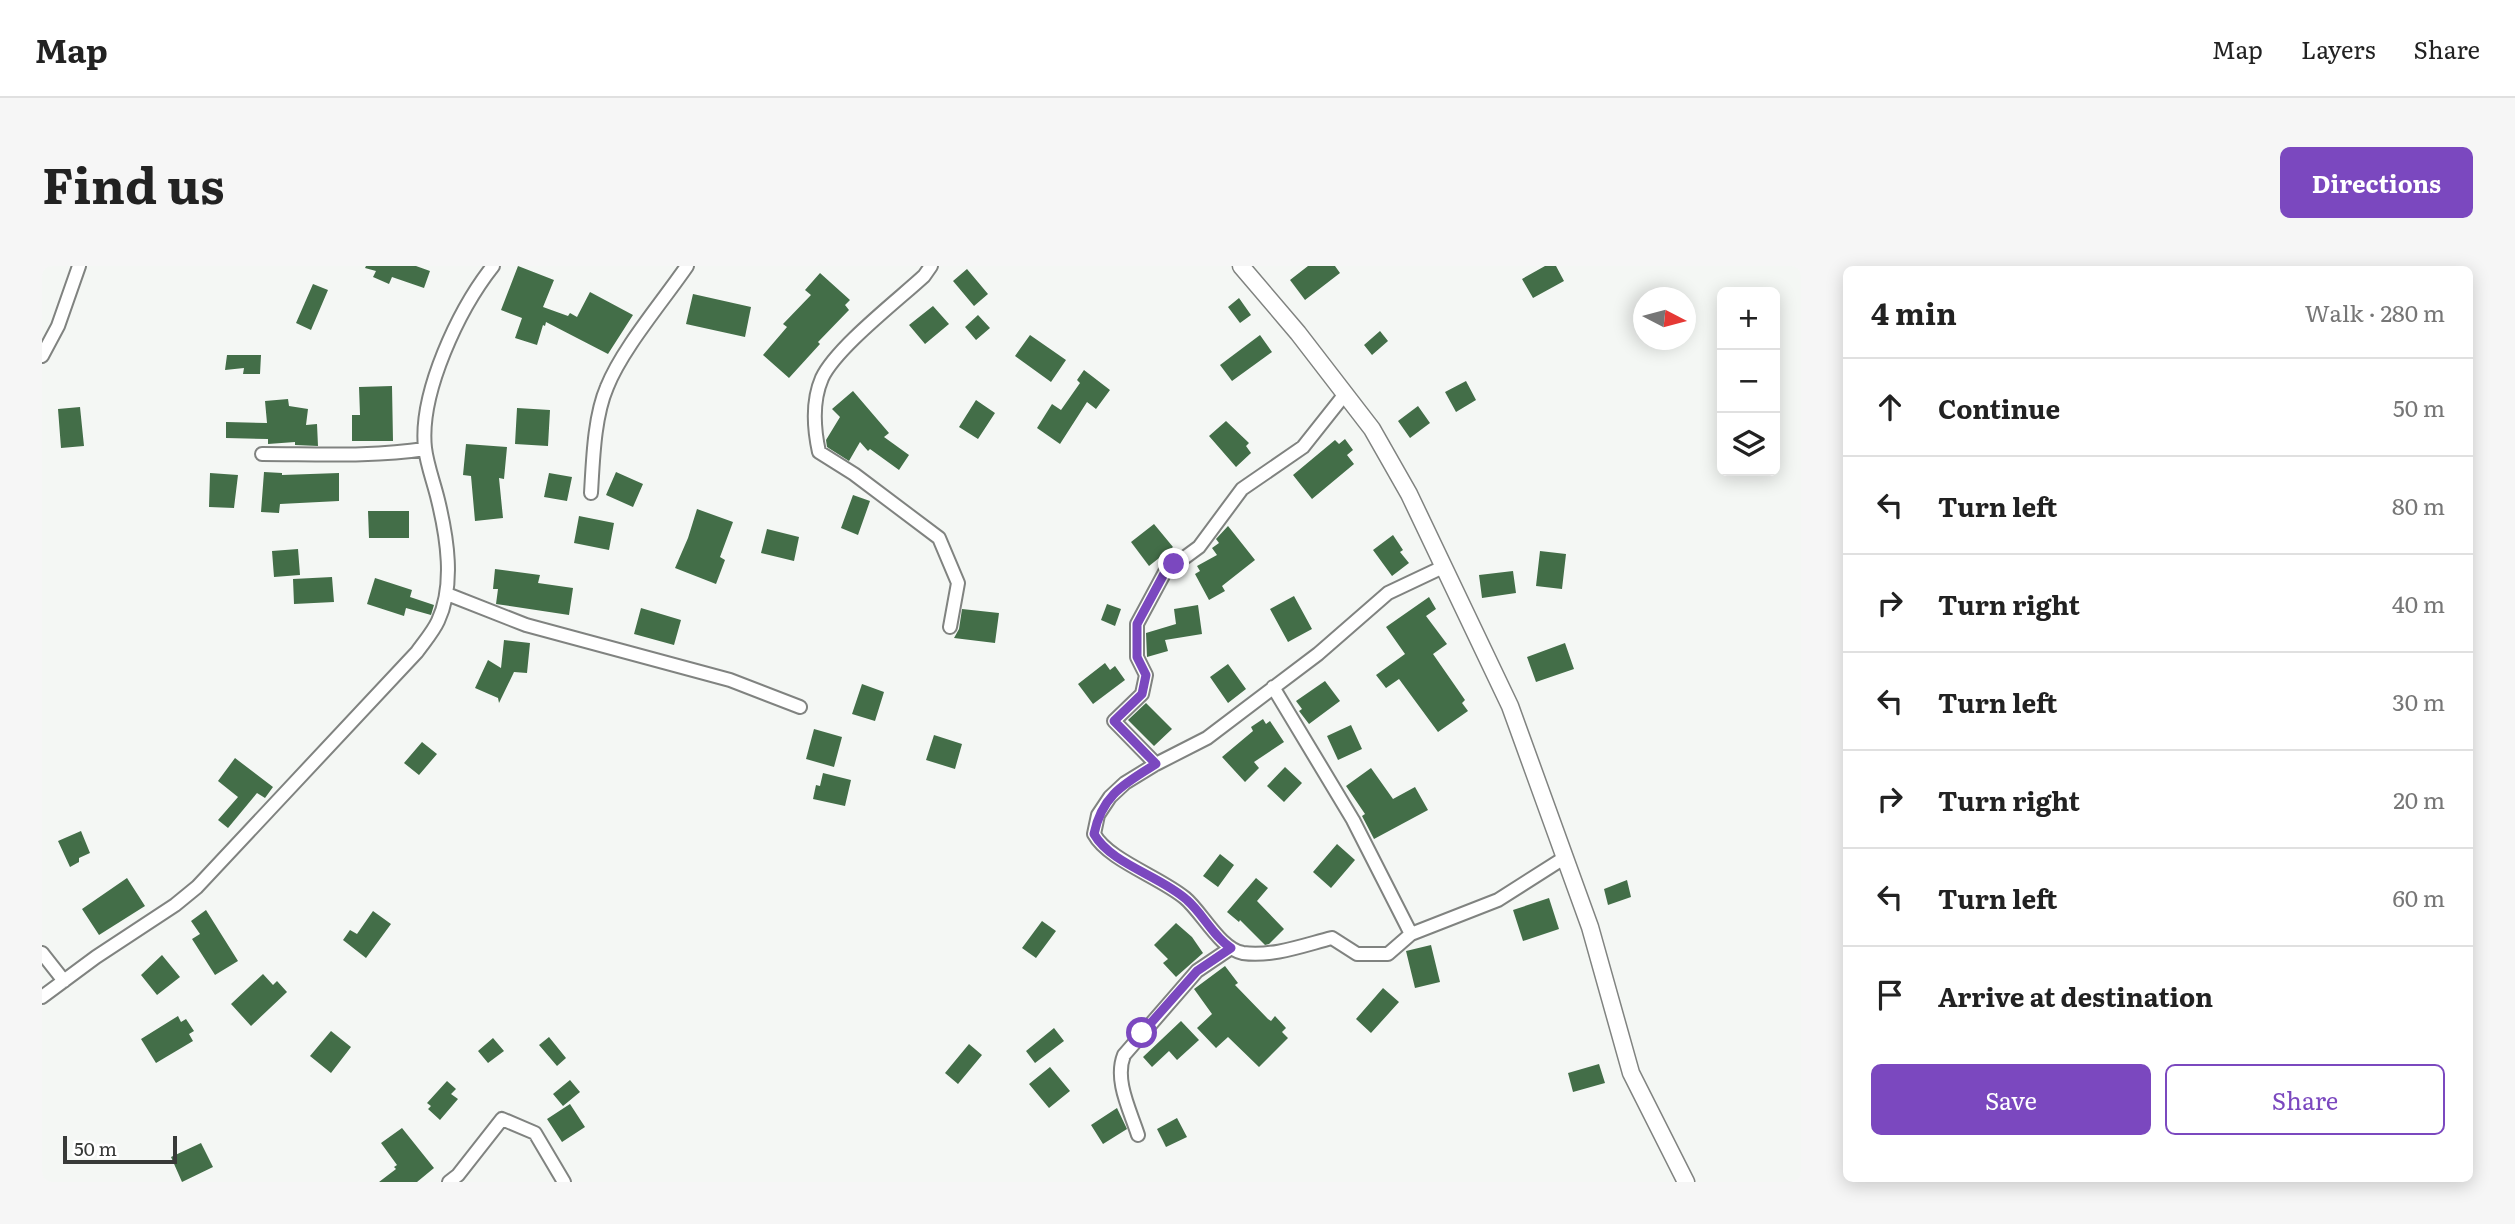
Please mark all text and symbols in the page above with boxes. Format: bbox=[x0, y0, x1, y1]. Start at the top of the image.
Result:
text: Map bbox=[35, 24, 108, 73]
text: Map bbox=[2212, 31, 2263, 66]
text: Layers bbox=[2301, 31, 2375, 66]
text: Share bbox=[2413, 31, 2480, 66]
text: Find us bbox=[42, 146, 225, 219]
button: Directions bbox=[2280, 147, 2473, 218]
north arrow bbox=[1633, 287, 1696, 350]
map controls bbox=[1717, 287, 1780, 476]
button: + bbox=[1717, 287, 1780, 350]
text: 4 min bbox=[1871, 290, 1957, 334]
text: Walk · 280 m bbox=[2305, 295, 2445, 329]
button: − bbox=[1717, 350, 1780, 413]
icon: ahead bbox=[1871, 388, 1909, 426]
text: Continue bbox=[1938, 388, 2060, 427]
text: 50 m bbox=[2393, 390, 2445, 424]
button: layers bbox=[1717, 413, 1780, 476]
icon: left bbox=[1871, 486, 1909, 524]
text: Turn left bbox=[1938, 486, 2057, 525]
text: 80 m bbox=[2392, 488, 2445, 522]
route end bbox=[1158, 548, 1189, 579]
icon: right bbox=[1871, 584, 1909, 622]
text: Turn right bbox=[1938, 584, 2080, 623]
text: 40 m bbox=[2392, 586, 2445, 620]
icon: left bbox=[1871, 682, 1909, 720]
text: Turn left bbox=[1938, 682, 2057, 721]
text: 30 m bbox=[2392, 684, 2445, 718]
icon: right bbox=[1871, 780, 1909, 818]
text: Turn right bbox=[1938, 780, 2080, 819]
text: 20 m bbox=[2393, 782, 2445, 816]
icon: left bbox=[1871, 878, 1909, 916]
text: Turn left bbox=[1938, 878, 2057, 917]
text: 60 m bbox=[2392, 880, 2445, 914]
icon: arrive bbox=[1871, 976, 1909, 1014]
text: Arrive at destination bbox=[1938, 976, 2213, 1015]
route start bbox=[1126, 1017, 1157, 1048]
button: Save bbox=[1871, 1064, 2151, 1135]
button: Share bbox=[2165, 1064, 2445, 1135]
scale bar bbox=[63, 1133, 177, 1165]
text: 50 m bbox=[74, 1134, 117, 1162]

